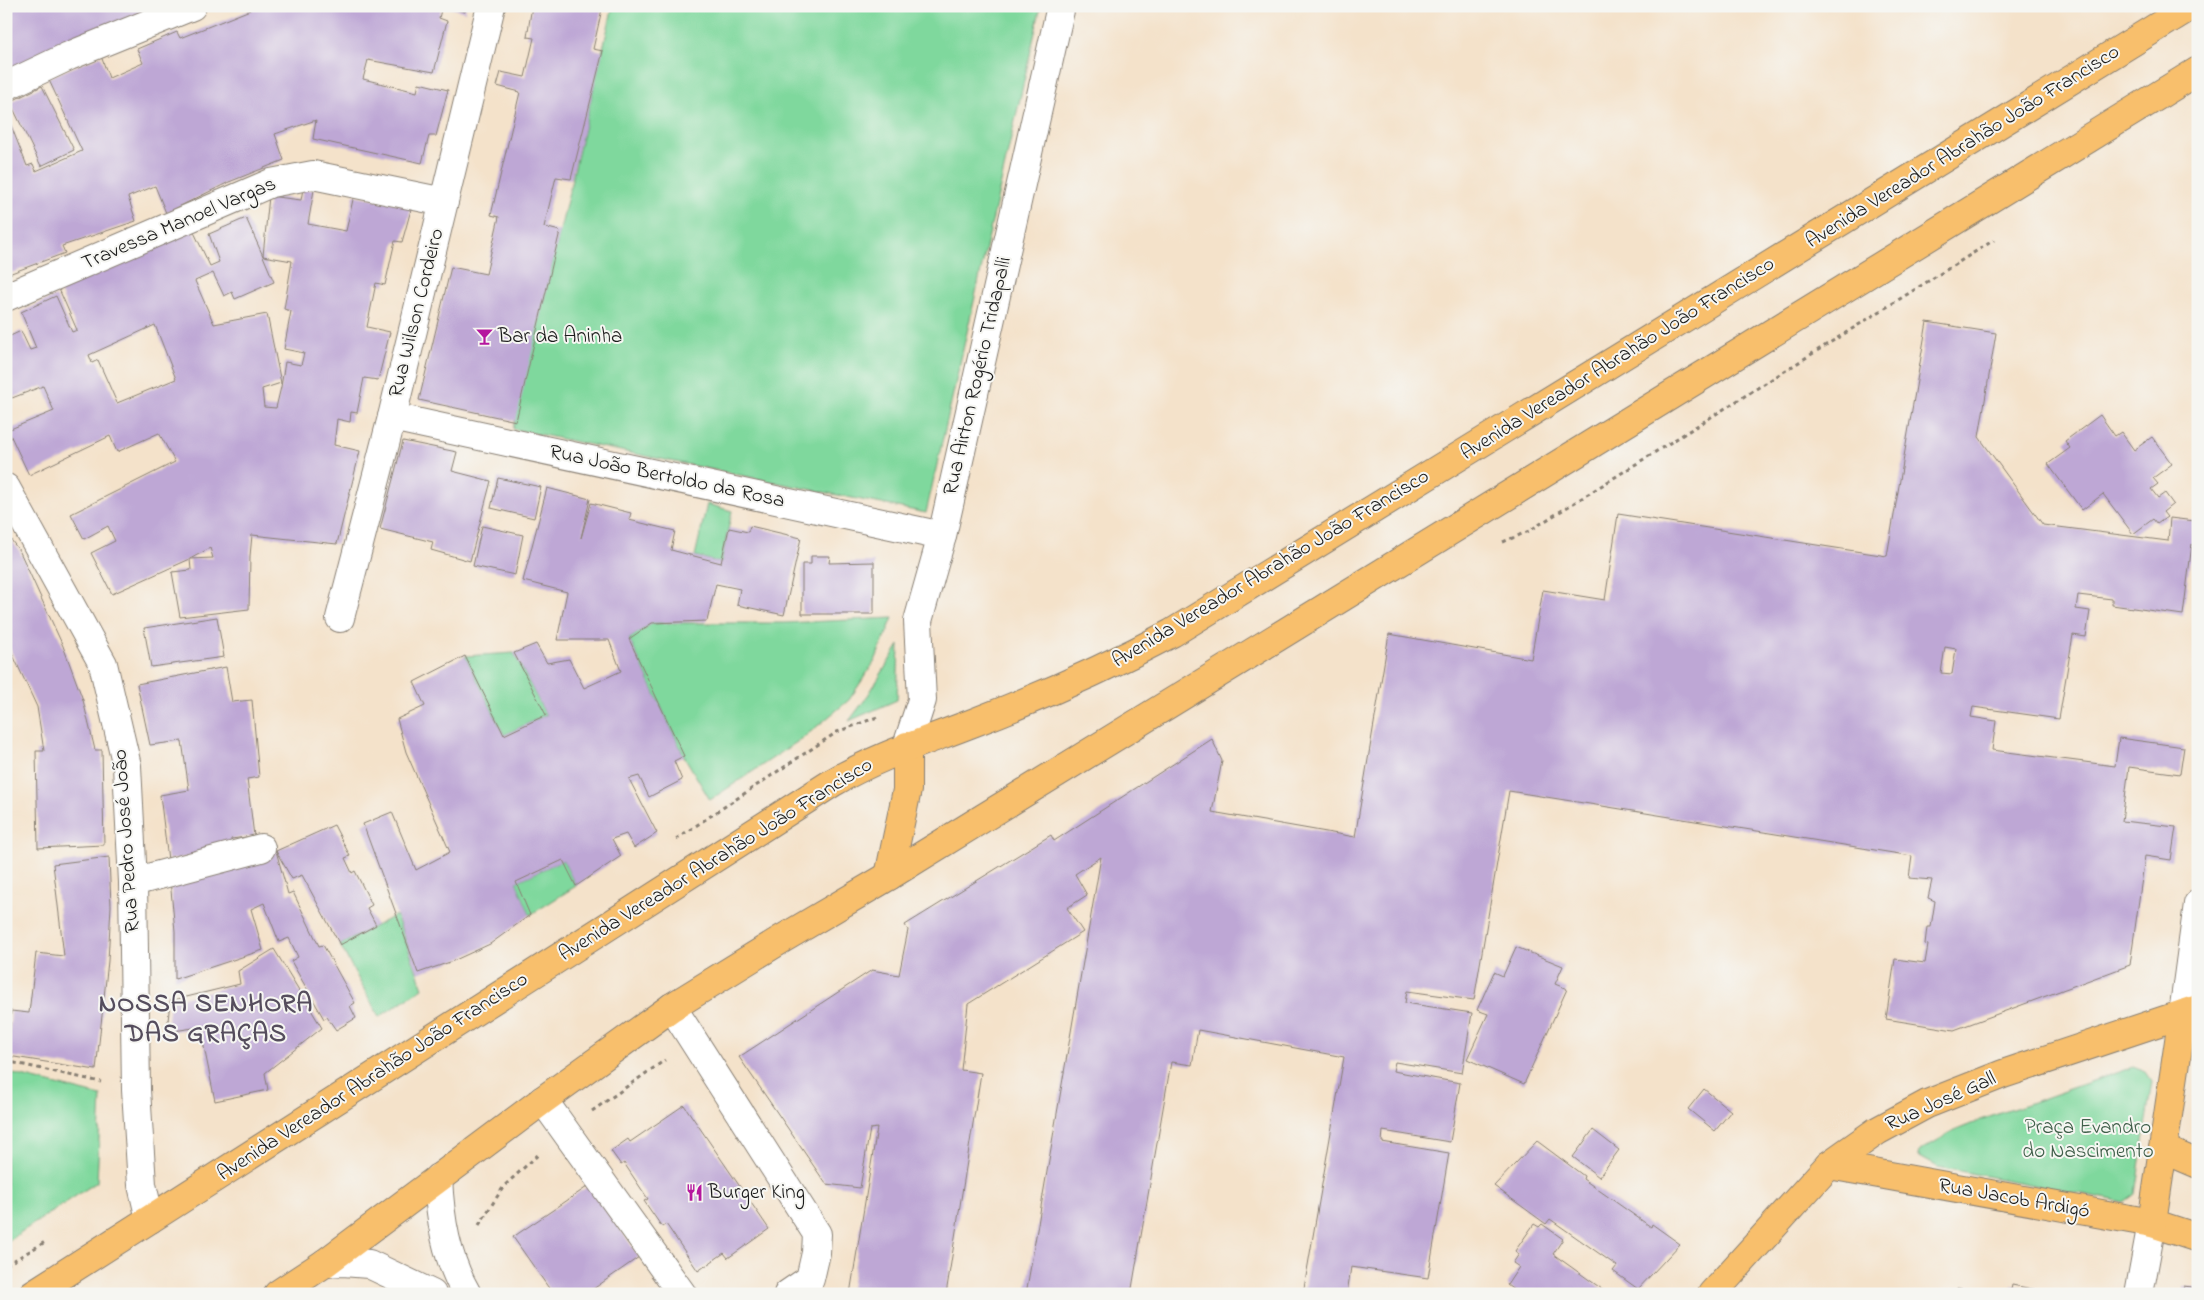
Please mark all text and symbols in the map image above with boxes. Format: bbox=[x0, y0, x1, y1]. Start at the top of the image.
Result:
street label: Avenida Vereador Abrahão João Francisco bbox=[1800, 37, 2126, 257]
street label: Travessa Manoel Vargas bbox=[77, 169, 282, 280]
street label: Rua Wilson Cordeiro bbox=[381, 225, 453, 401]
street label: Avenida Vereador Abrahão João Francisco bbox=[1455, 249, 1781, 469]
street label: Rua Airton Rogério Tridapalli bbox=[936, 254, 1022, 499]
place label: Bar da Aninha bbox=[497, 322, 622, 352]
bar icon: Bar da Aninha bbox=[474, 327, 494, 347]
street label: Rua João Bertoldo da Rosa bbox=[547, 437, 787, 517]
street label: Avenida Vereador Abrahão João Francisco bbox=[1107, 462, 1435, 676]
street label: Rua Pedro José João bbox=[106, 748, 148, 934]
street label: Avenida Vereador Abrahão João Francisco bbox=[553, 750, 879, 970]
street label: Avenida Vereador Abrahão João Francisco bbox=[212, 965, 534, 1189]
district label: NOSSA SENHORA DAS GRAÇAS bbox=[99, 986, 313, 1054]
street label: Rua José Gall bbox=[1881, 1064, 2001, 1140]
park label: Praça Evandro do Nascimento bbox=[2022, 1113, 2154, 1167]
street label: Rua Jacob Ardigó bbox=[1936, 1171, 2092, 1229]
place label: Burger King bbox=[707, 1178, 805, 1210]
restaurant icon: Burger King bbox=[684, 1183, 704, 1203]

